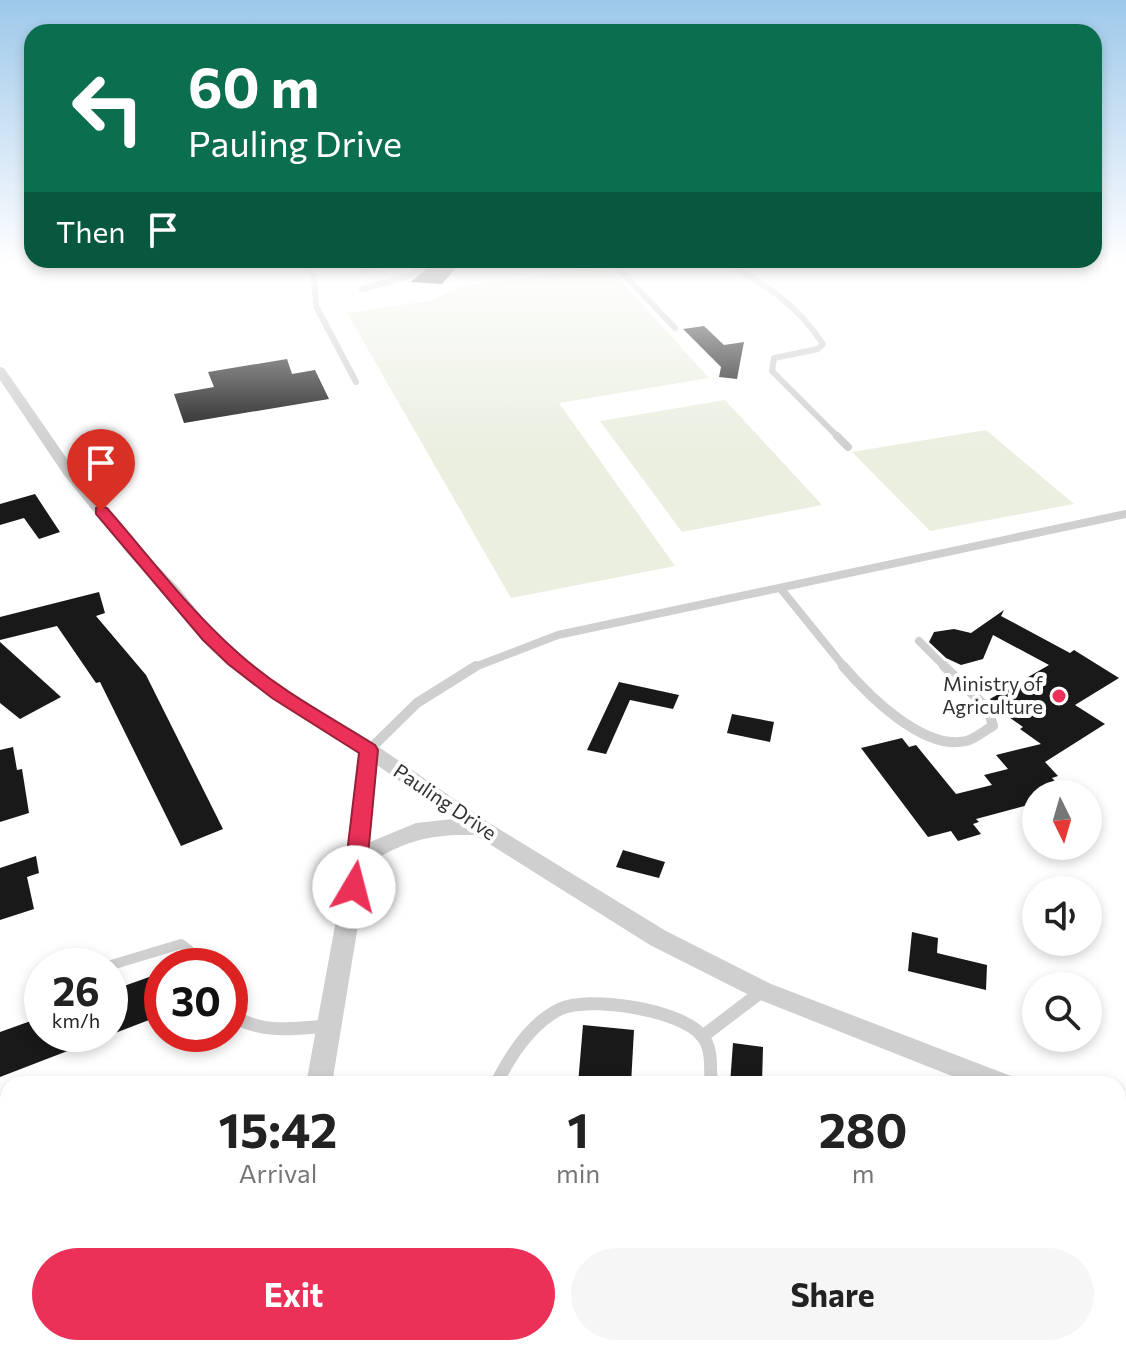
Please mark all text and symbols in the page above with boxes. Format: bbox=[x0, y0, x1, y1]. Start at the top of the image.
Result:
text: 60 m bbox=[188, 51, 319, 120]
icon: left bbox=[56, 56, 160, 160]
text: Pauling Drive bbox=[188, 120, 402, 164]
icon: arrive bbox=[141, 208, 185, 252]
text: Then bbox=[56, 212, 125, 249]
pin bbox=[67, 429, 135, 511]
icon: arrive bbox=[79, 441, 123, 485]
place label: Ministry of Agriculture bbox=[942, 671, 1043, 718]
marker: Ministry of Agriculture bbox=[1050, 687, 1068, 705]
street label: Pauling Drive bbox=[390, 758, 502, 844]
north arrow bbox=[1022, 780, 1102, 860]
map controls bbox=[1022, 780, 1102, 1052]
position arrow bbox=[312, 845, 396, 929]
button: sound bbox=[1022, 876, 1102, 956]
speed limit sign: 30 bbox=[144, 948, 248, 1052]
text: 26 bbox=[52, 965, 100, 1014]
button: search bbox=[1022, 972, 1102, 1052]
text: km/h bbox=[52, 1008, 100, 1032]
text: 15:42 bbox=[219, 1099, 337, 1158]
text: 1 bbox=[567, 1099, 589, 1158]
text: 280 bbox=[819, 1099, 907, 1158]
text: Arrival bbox=[239, 1157, 317, 1188]
text: min bbox=[556, 1157, 600, 1188]
text: m bbox=[852, 1157, 874, 1188]
button: Exit bbox=[32, 1248, 555, 1340]
button: Share bbox=[571, 1248, 1094, 1340]

